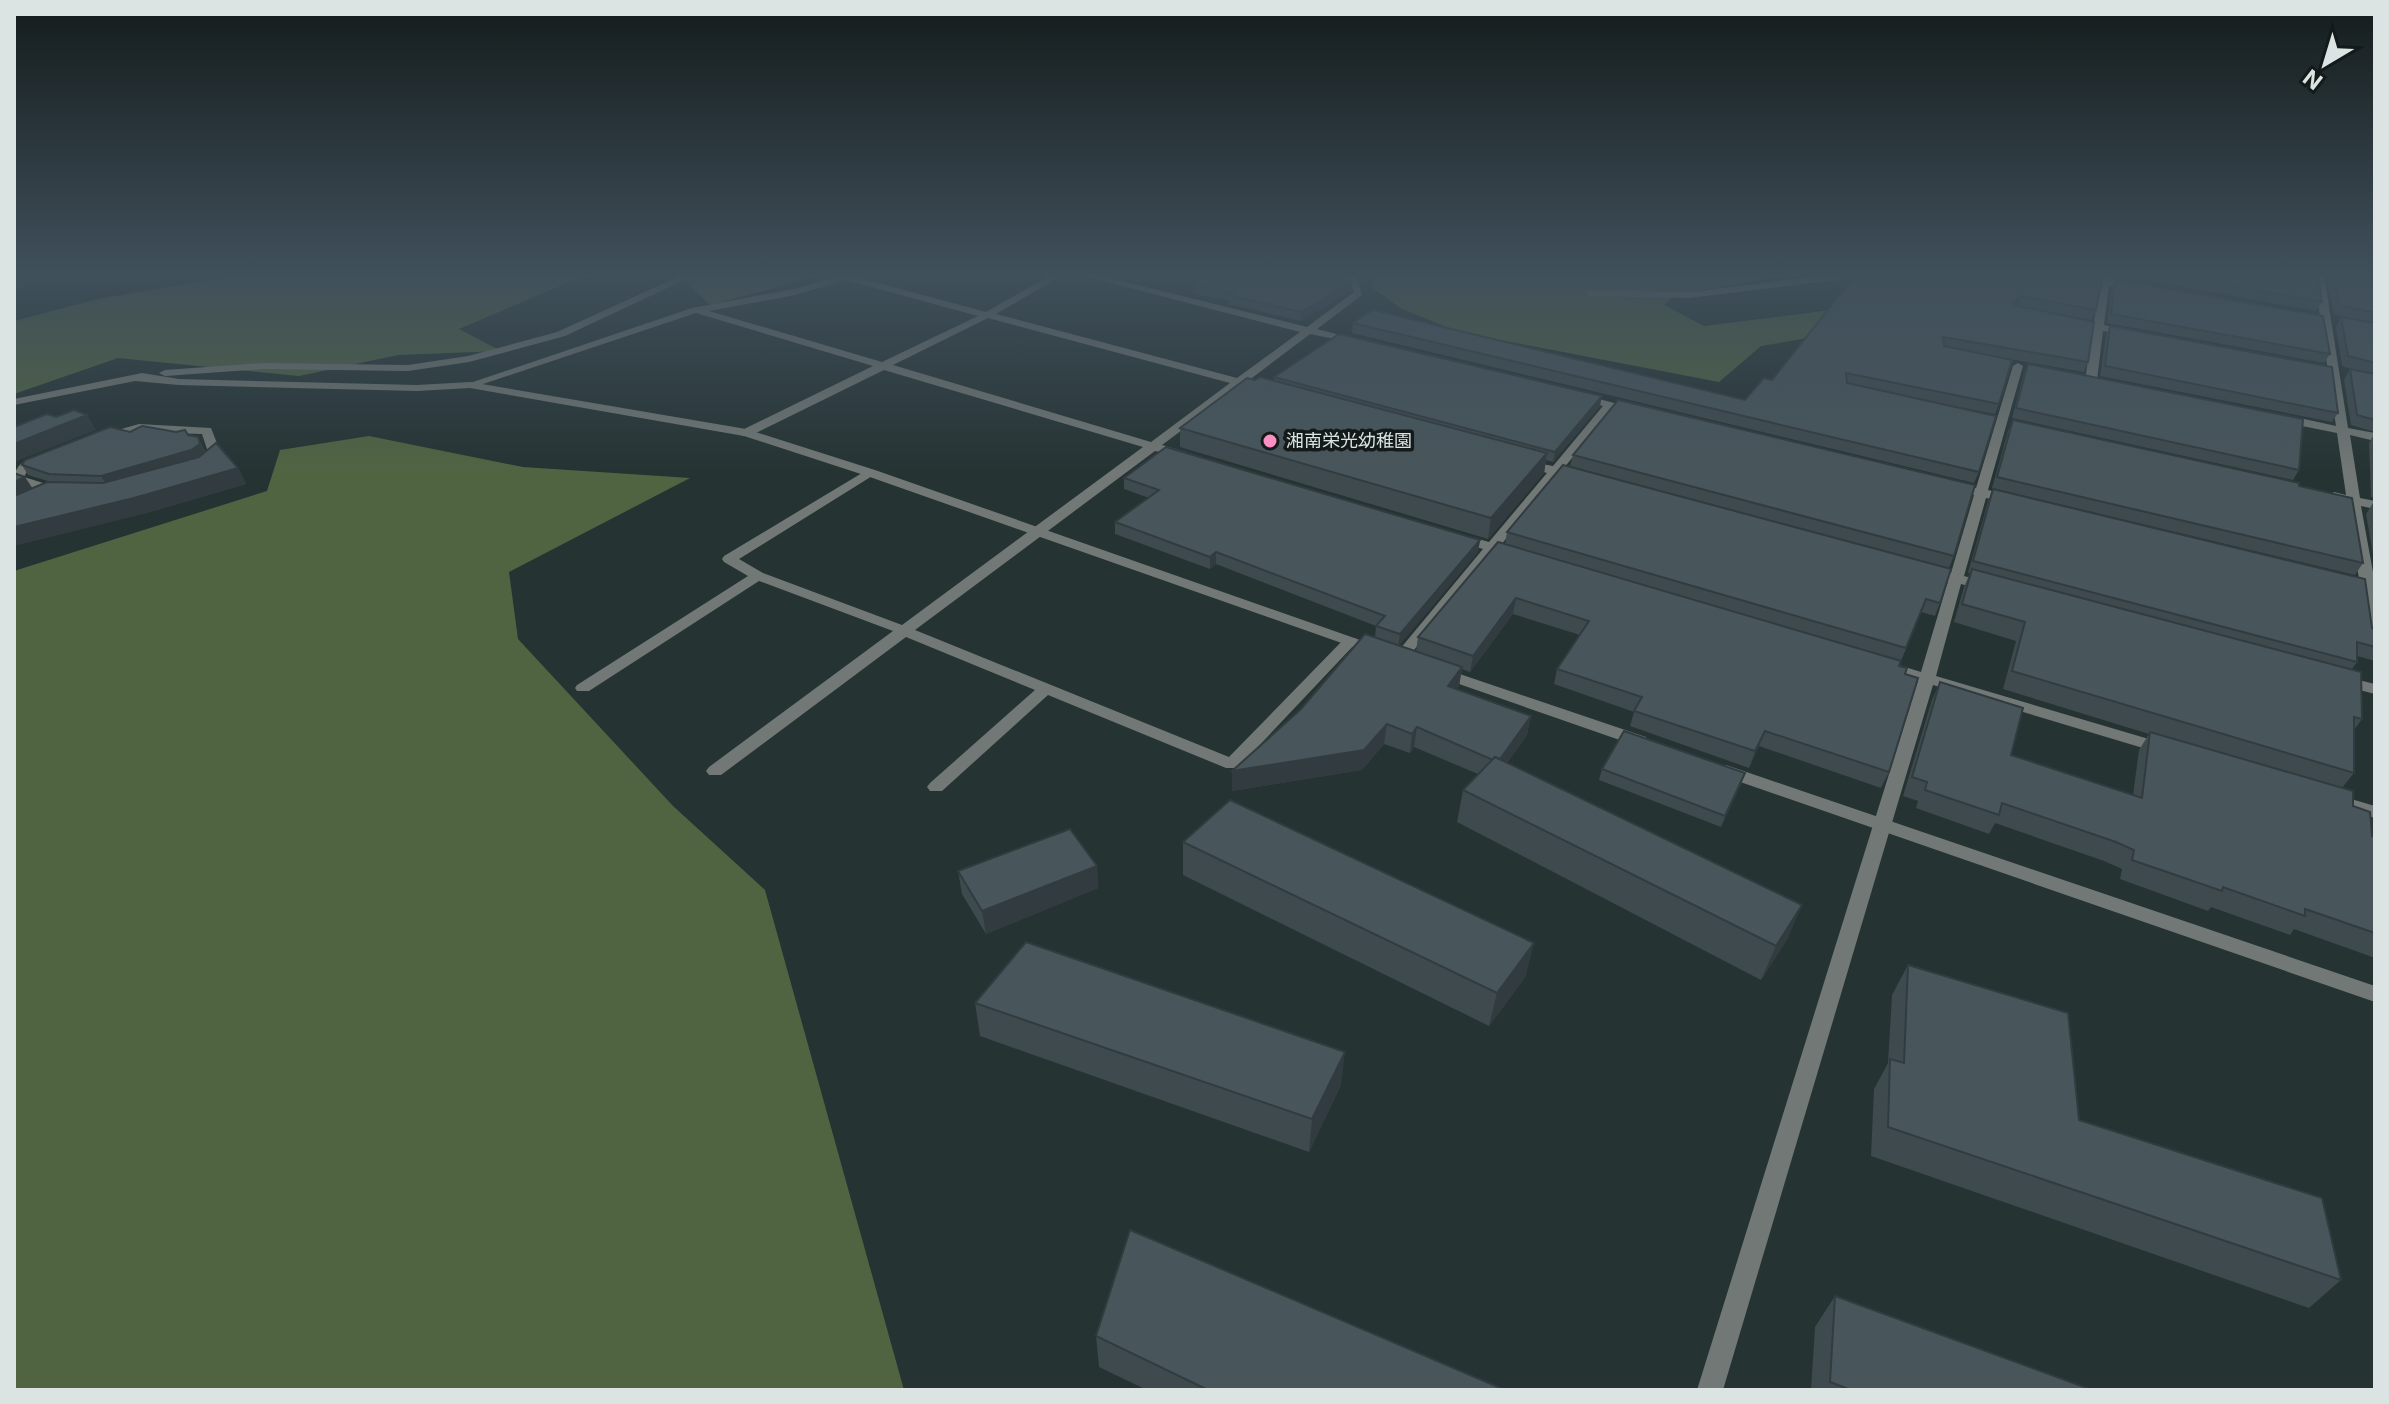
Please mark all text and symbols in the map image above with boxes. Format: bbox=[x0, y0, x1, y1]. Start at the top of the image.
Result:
north arrow bbox=[2285, 24, 2365, 104]
text: N bbox=[2298, 64, 2327, 95]
place label: 湘南栄光幼稚園 bbox=[1286, 430, 1412, 451]
marker: 湘南栄光幼稚園 bbox=[1261, 432, 1279, 450]

